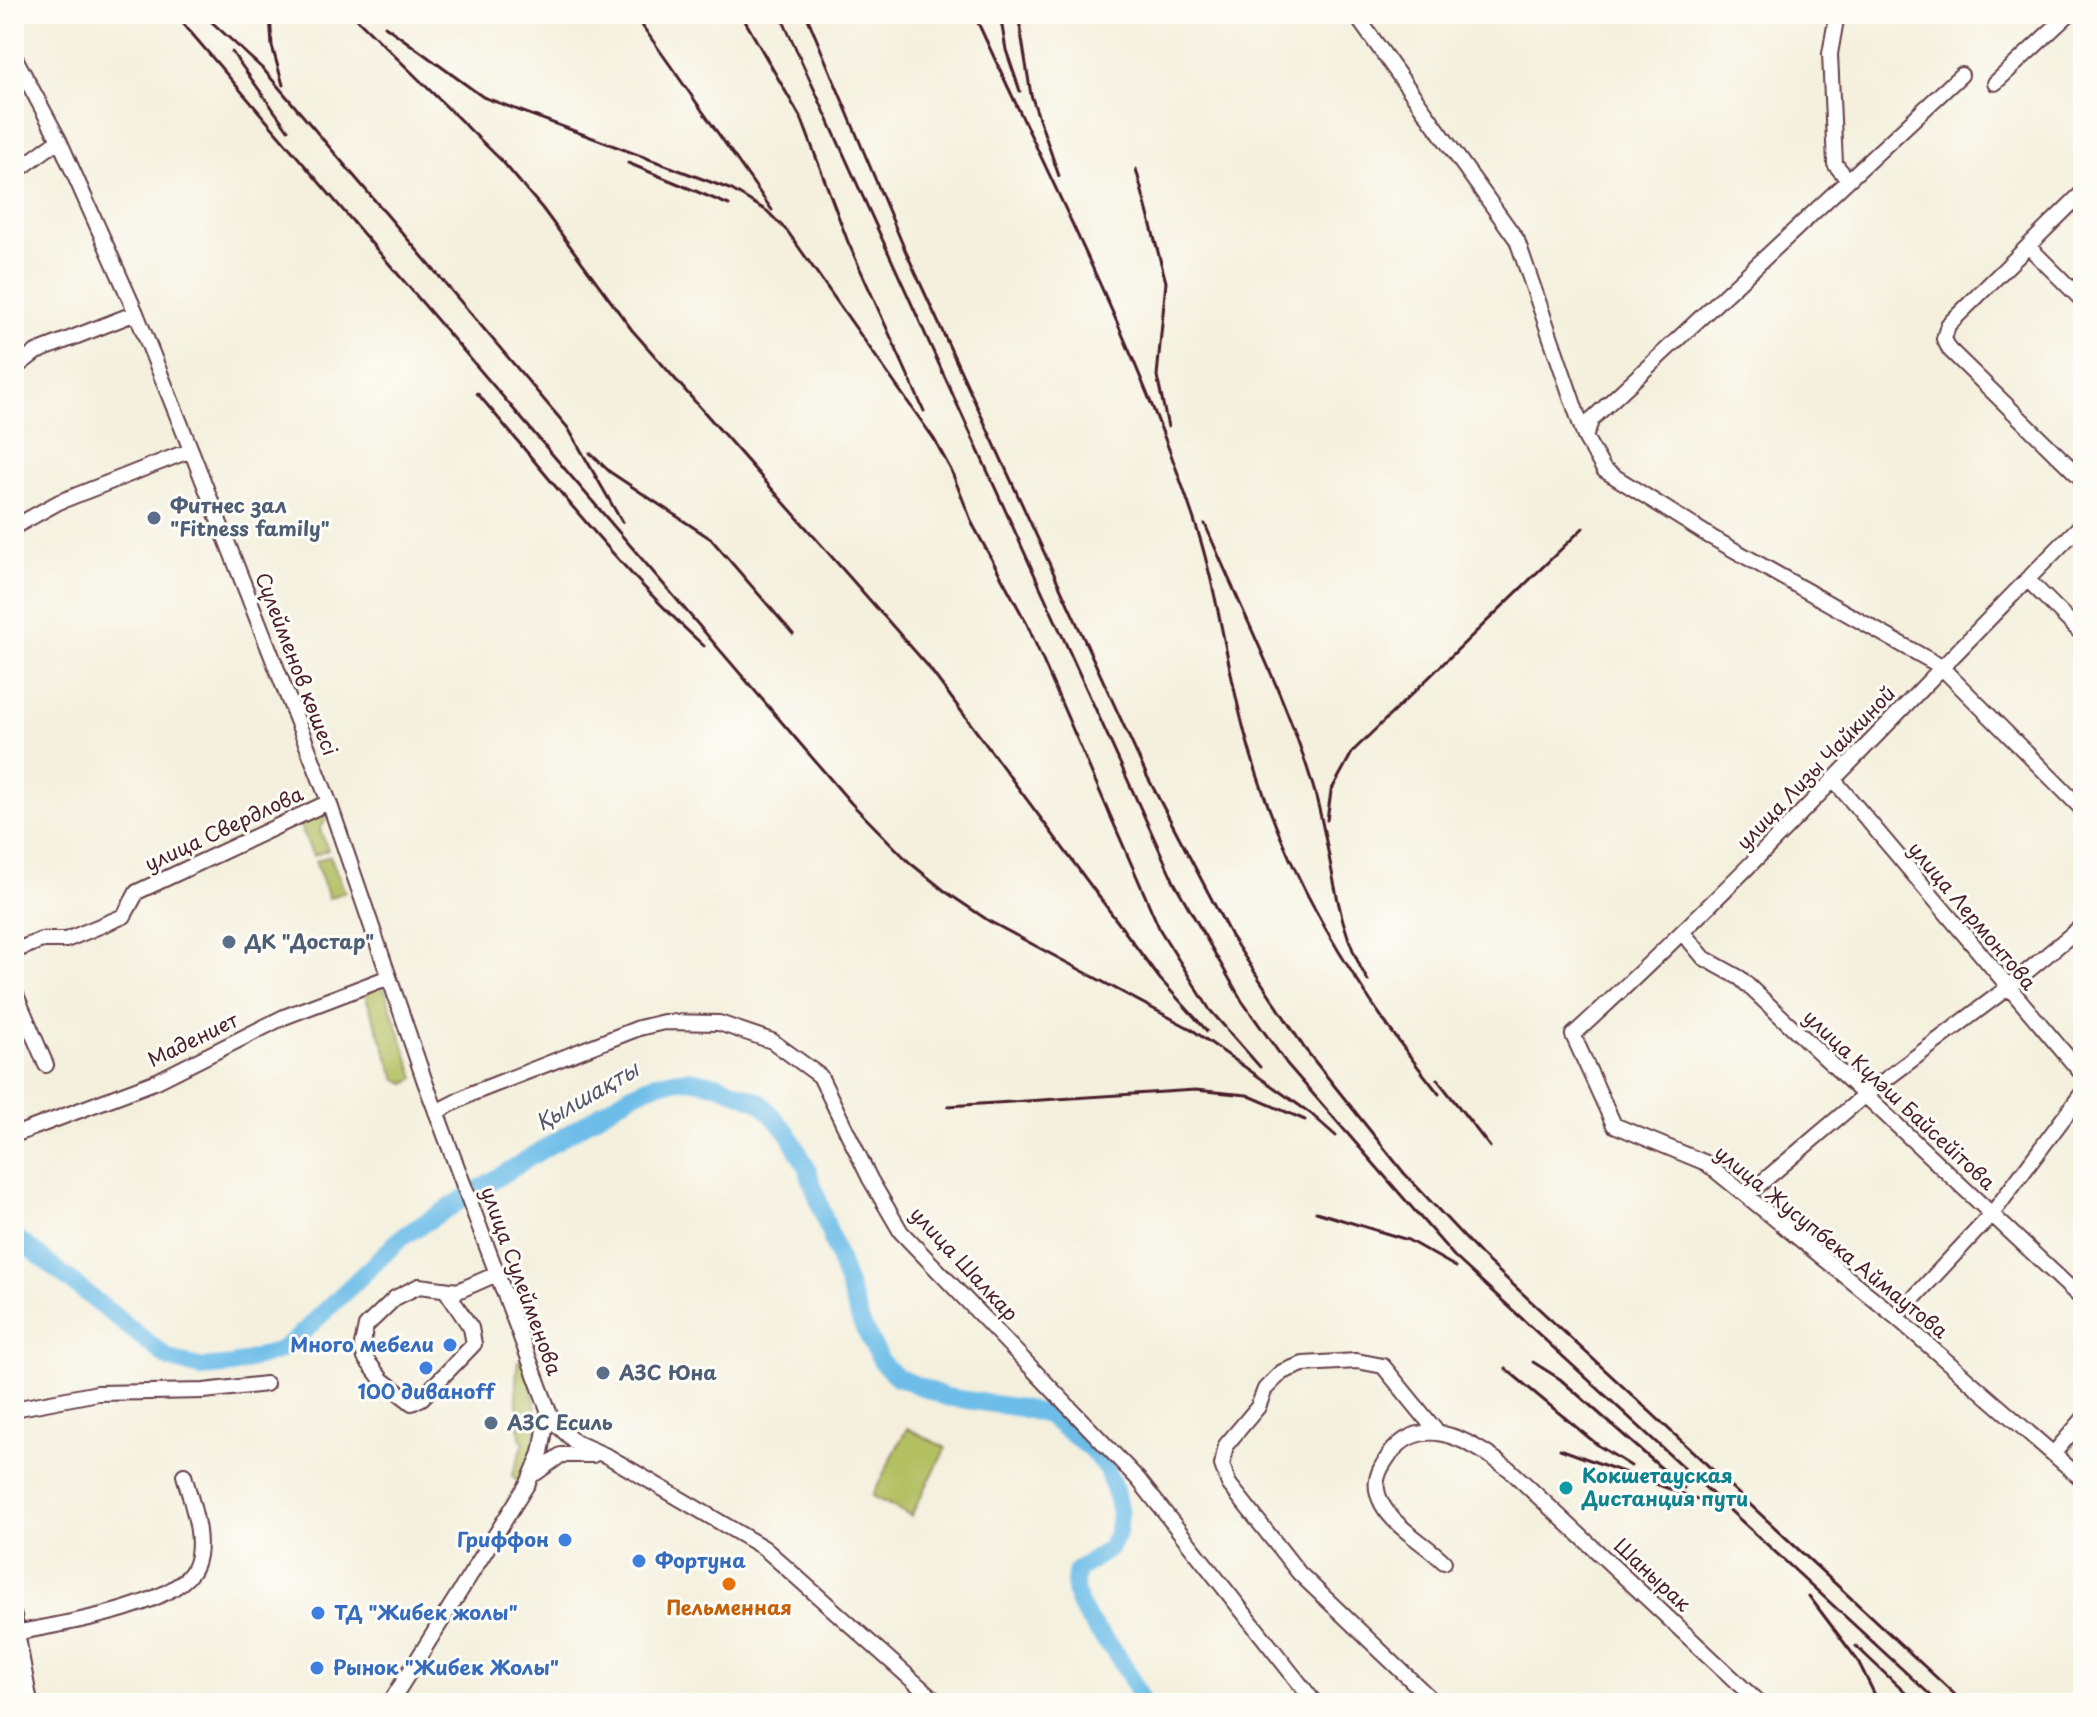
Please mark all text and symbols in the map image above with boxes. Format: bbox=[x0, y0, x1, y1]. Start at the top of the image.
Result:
place label: Фитнес зал "Fitness family" bbox=[170, 490, 330, 543]
marker: Фитнес зал "Fitness family" bbox=[145, 509, 163, 527]
street label: Сүлейменов көшесі bbox=[248, 568, 346, 760]
street label: улица Лизы Чайкиной bbox=[1729, 679, 1902, 856]
street label: улица Свердлова bbox=[139, 778, 308, 878]
street label: улица Лермонтова bbox=[1902, 835, 2044, 997]
place label: ДК "Достар" bbox=[244, 926, 374, 956]
marker: ДК "Достар" bbox=[220, 933, 238, 951]
street label: улица Күләш Байсейітова bbox=[1797, 1002, 2003, 1197]
street label: Мадениет bbox=[142, 1004, 243, 1074]
water label: Қылшақты bbox=[528, 1051, 646, 1138]
street label: улица Жусупбека Аймаутова bbox=[1708, 1137, 1955, 1345]
street label: улица Сулейменова bbox=[474, 1182, 570, 1380]
street label: улица Шалкар bbox=[904, 1199, 1026, 1327]
place label: Много мебели bbox=[290, 1329, 434, 1359]
marker: Много мебели bbox=[441, 1336, 459, 1354]
place label: АЗС Юна bbox=[618, 1357, 717, 1387]
marker: 100 диваноff bbox=[417, 1359, 435, 1377]
marker: АЗС Юна bbox=[594, 1364, 612, 1382]
place label: 100 диваноff bbox=[358, 1376, 496, 1406]
place label: АЗС Есиль bbox=[506, 1407, 613, 1437]
marker: АЗС Есиль bbox=[482, 1414, 500, 1432]
place label: Кокшетауская Дистанция пути bbox=[1581, 1460, 1748, 1513]
marker: Кокшетауская Дистанция пути bbox=[1557, 1479, 1575, 1497]
place label: Гриффон bbox=[457, 1524, 549, 1554]
marker: Гриффон bbox=[556, 1531, 574, 1549]
street label: Шанырак bbox=[1607, 1531, 1698, 1618]
place label: Фортуна bbox=[655, 1545, 746, 1575]
marker: Фортуна bbox=[630, 1552, 648, 1570]
marker: Пельменная bbox=[720, 1575, 738, 1593]
place label: Пельменная bbox=[666, 1592, 792, 1622]
place label: ТД "Жибек жолы" bbox=[334, 1597, 518, 1627]
marker: ТД "Жибек жолы" bbox=[309, 1604, 327, 1622]
place label: Рынок "Жибек Жолы" bbox=[333, 1652, 559, 1682]
marker: Рынок "Жибек Жолы" bbox=[308, 1659, 326, 1677]

